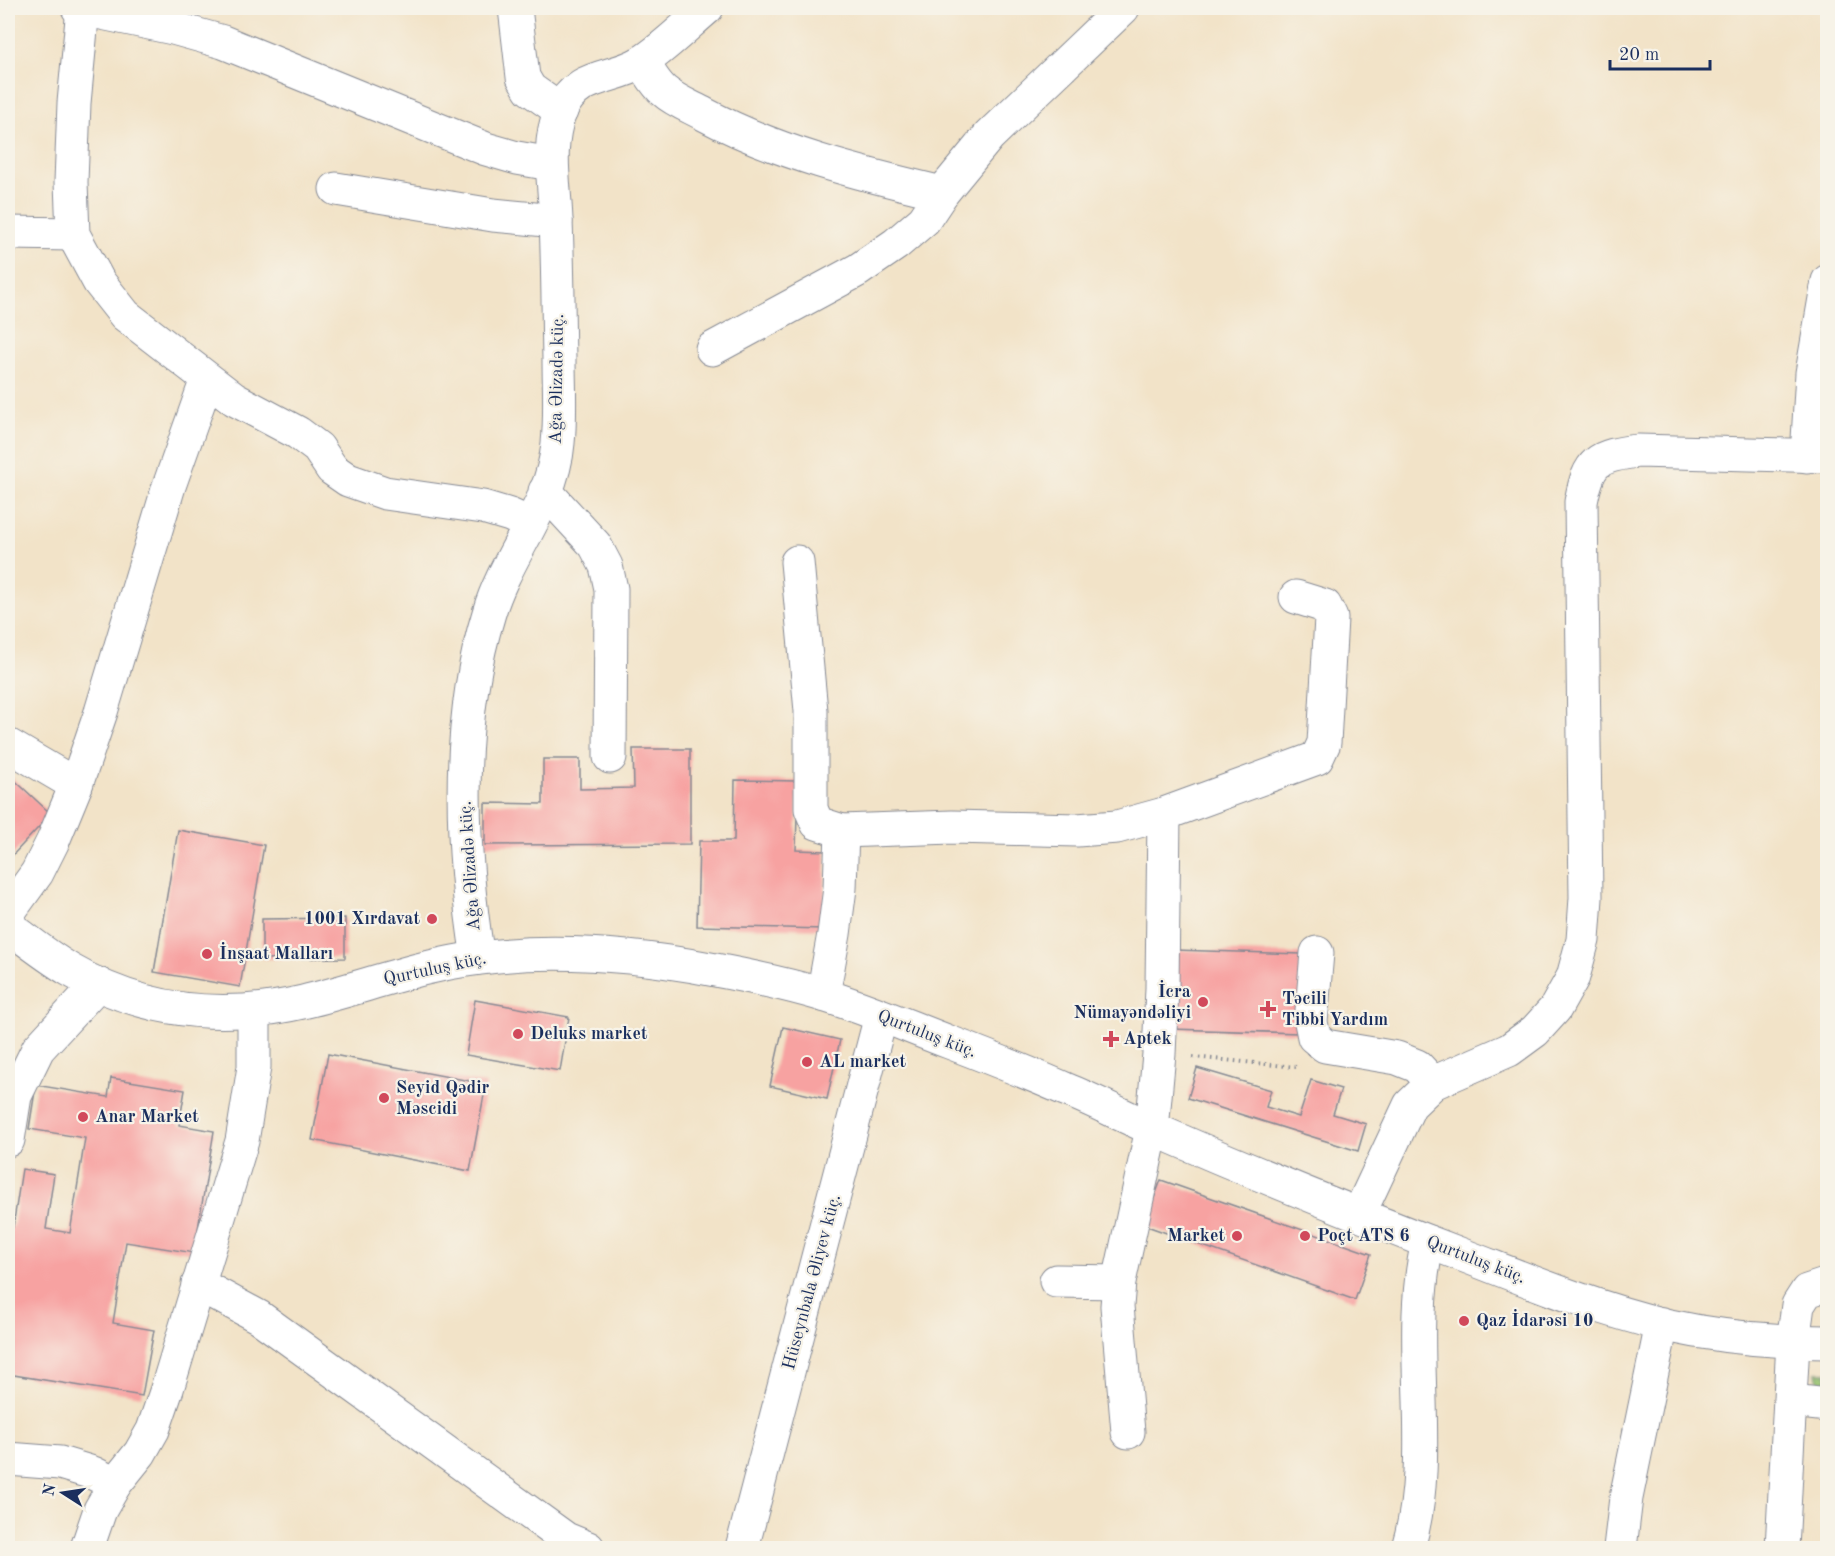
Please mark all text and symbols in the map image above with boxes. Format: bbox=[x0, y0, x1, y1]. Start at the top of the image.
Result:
scale bar bbox=[1610, 33, 1710, 71]
text: 20 m bbox=[1619, 46, 1659, 64]
street label: Ağa Əlizadə küç. bbox=[547, 314, 567, 444]
street label: Ağa Əlizadə küç. bbox=[456, 800, 484, 932]
place label: 1001 Xırdavat bbox=[304, 910, 420, 928]
marker: 1001 Xırdavat bbox=[425, 912, 439, 926]
place label: İnşaat Malları bbox=[219, 942, 333, 963]
marker: İnşaat Malları bbox=[200, 947, 214, 961]
street label: Qurtuluş küç. bbox=[382, 949, 488, 989]
place label: İcra Nümayəndəliyi bbox=[1073, 980, 1191, 1022]
place label: Təcili Tibbi Yardım bbox=[1282, 990, 1388, 1029]
marker: İcra Nümayəndəliyi bbox=[1196, 995, 1210, 1009]
marker: Təcili Tibbi Yardım bbox=[1259, 1000, 1277, 1018]
street label: Qurtuluş küç. bbox=[875, 1007, 979, 1061]
place label: Deluks market bbox=[530, 1025, 648, 1043]
marker: Deluks market bbox=[511, 1027, 525, 1041]
place label: Aptek bbox=[1123, 1030, 1172, 1048]
marker: Aptek bbox=[1104, 1032, 1118, 1046]
place label: AL market bbox=[819, 1053, 907, 1071]
marker: AL market bbox=[800, 1055, 814, 1069]
place label: Seyid Qədir Məscidi bbox=[396, 1079, 489, 1118]
marker: Seyid Qədir Məscidi bbox=[377, 1091, 391, 1105]
place label: Anar Market bbox=[95, 1108, 199, 1126]
marker: Anar Market bbox=[76, 1110, 90, 1124]
street label: Hüseynbala Əliyev küç. bbox=[780, 1192, 844, 1372]
place label: Market bbox=[1167, 1227, 1225, 1245]
place label: Poçt ATS 6 bbox=[1317, 1227, 1410, 1245]
marker: Market bbox=[1230, 1229, 1244, 1243]
marker: Poçt ATS 6 bbox=[1298, 1229, 1312, 1243]
street label: Qurtuluş küç. bbox=[1424, 1233, 1528, 1287]
place label: Qaz İdarəsi 10 bbox=[1476, 1309, 1593, 1330]
marker: Qaz İdarəsi 10 bbox=[1457, 1314, 1471, 1328]
north arrow bbox=[33, 1463, 93, 1523]
text: N bbox=[41, 1482, 60, 1498]

